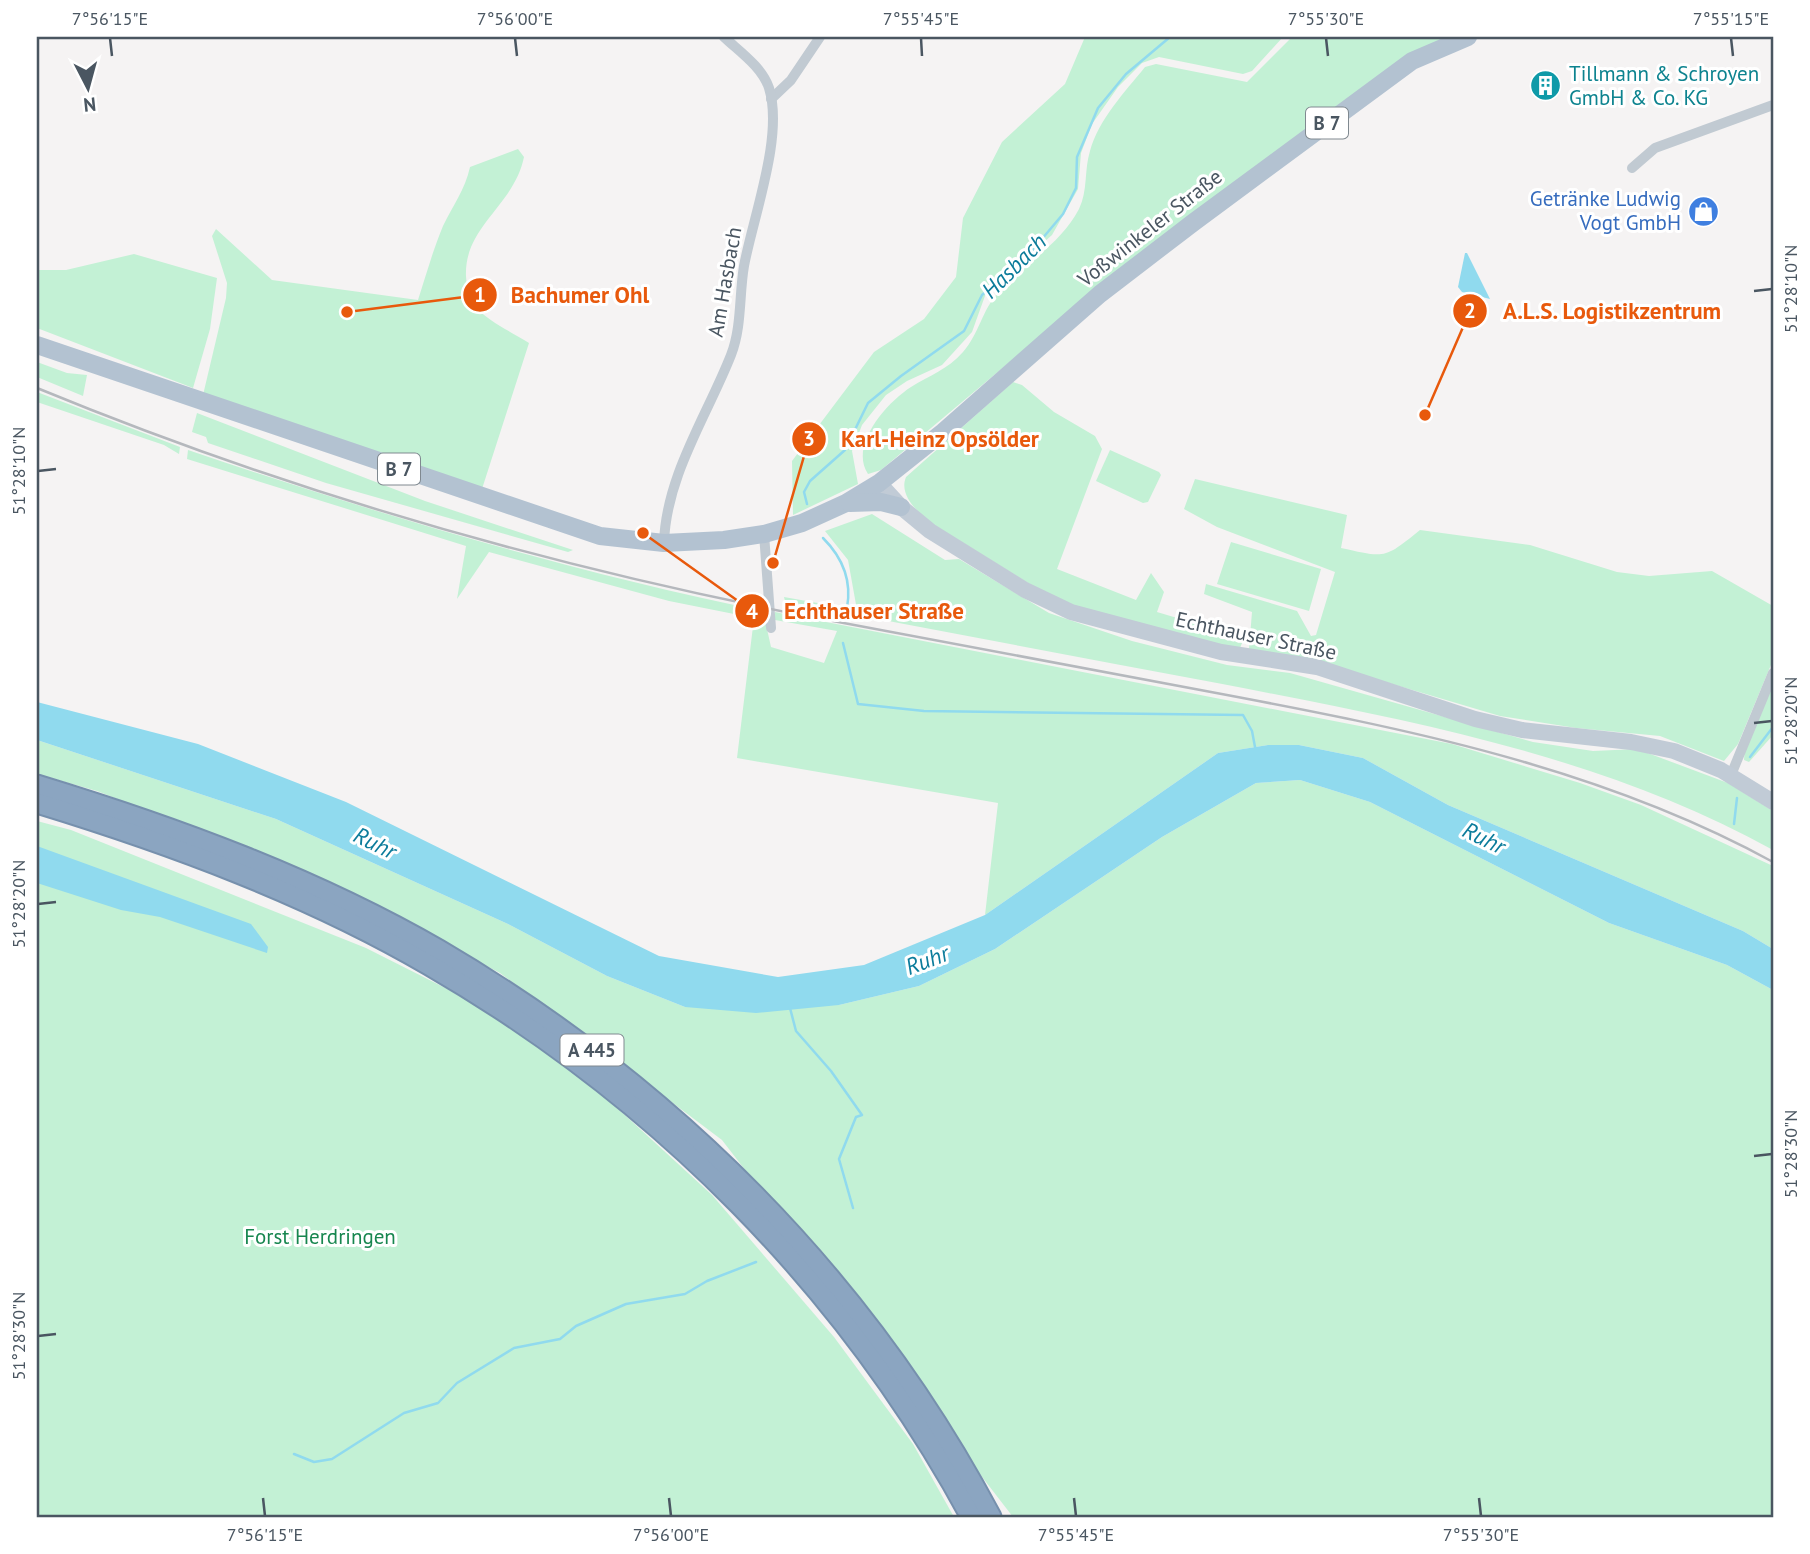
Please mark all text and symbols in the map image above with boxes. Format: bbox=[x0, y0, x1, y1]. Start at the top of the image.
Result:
text: 7°56'15"E bbox=[72, 7, 148, 30]
text: 7°56'00"E bbox=[477, 7, 553, 30]
text: 7°55'45"E bbox=[883, 7, 959, 30]
text: 7°55'30"E bbox=[1288, 7, 1364, 30]
text: 7°55'15"E bbox=[1693, 7, 1769, 30]
north arrow bbox=[52, 52, 122, 122]
place label: Tillmann & Schroyen GmbH & Co. KG bbox=[1569, 60, 1759, 111]
building icon: Tillmann & Schroyen GmbH & Co. KG bbox=[1529, 69, 1563, 103]
text: N bbox=[82, 92, 97, 117]
road number: B 7 bbox=[1306, 108, 1348, 139]
street label: Voßwinkeler Straße bbox=[1071, 163, 1227, 293]
place label: Getränke Ludwig Vogt GmbH bbox=[1530, 185, 1681, 236]
shop icon: Getränke Ludwig Vogt GmbH bbox=[1687, 194, 1721, 228]
street label: Am Hasbach bbox=[702, 225, 747, 339]
water label: Hasbach bbox=[975, 227, 1052, 304]
text: 51°28'10"N bbox=[1779, 245, 1802, 333]
callout: Bachumer Ohl bbox=[462, 273, 664, 317]
text: Bachumer Ohl bbox=[511, 280, 649, 309]
text: 1 bbox=[474, 281, 486, 308]
callout: A.L.S. Logistikzentrum bbox=[1453, 289, 1736, 333]
text: A.L.S. Logistikzentrum bbox=[1503, 296, 1721, 325]
text: 2 bbox=[1464, 297, 1476, 324]
callout: Karl-Heinz Opsölder bbox=[791, 417, 1053, 461]
text: Karl-Heinz Opsölder bbox=[841, 424, 1040, 453]
text: 3 bbox=[803, 425, 815, 452]
text: 51°28'10"N bbox=[7, 427, 30, 515]
road number: B 7 bbox=[378, 454, 420, 484]
callout: Echthauser Straße bbox=[735, 589, 978, 633]
text: Echthauser Straße bbox=[784, 596, 964, 625]
text: 4 bbox=[746, 598, 758, 625]
street label: Echthauser Straße bbox=[1173, 605, 1339, 666]
text: 51°28'20"N bbox=[1779, 677, 1802, 765]
water label: Ruhr bbox=[1458, 815, 1512, 861]
water label: Ruhr bbox=[349, 820, 403, 866]
text: 51°28'20"N bbox=[7, 860, 30, 948]
water label: Ruhr bbox=[901, 938, 954, 981]
road number: A 445 bbox=[560, 1034, 624, 1066]
text: 51°28'30"N bbox=[1779, 1110, 1802, 1198]
park label: Forst Herdringen bbox=[244, 1223, 396, 1250]
text: 51°28'30"N bbox=[7, 1292, 30, 1380]
text: 7°56'15"E bbox=[227, 1523, 303, 1546]
text: 7°56'00"E bbox=[633, 1523, 709, 1546]
text: 7°55'45"E bbox=[1038, 1523, 1114, 1546]
text: 7°55'30"E bbox=[1443, 1523, 1519, 1546]

